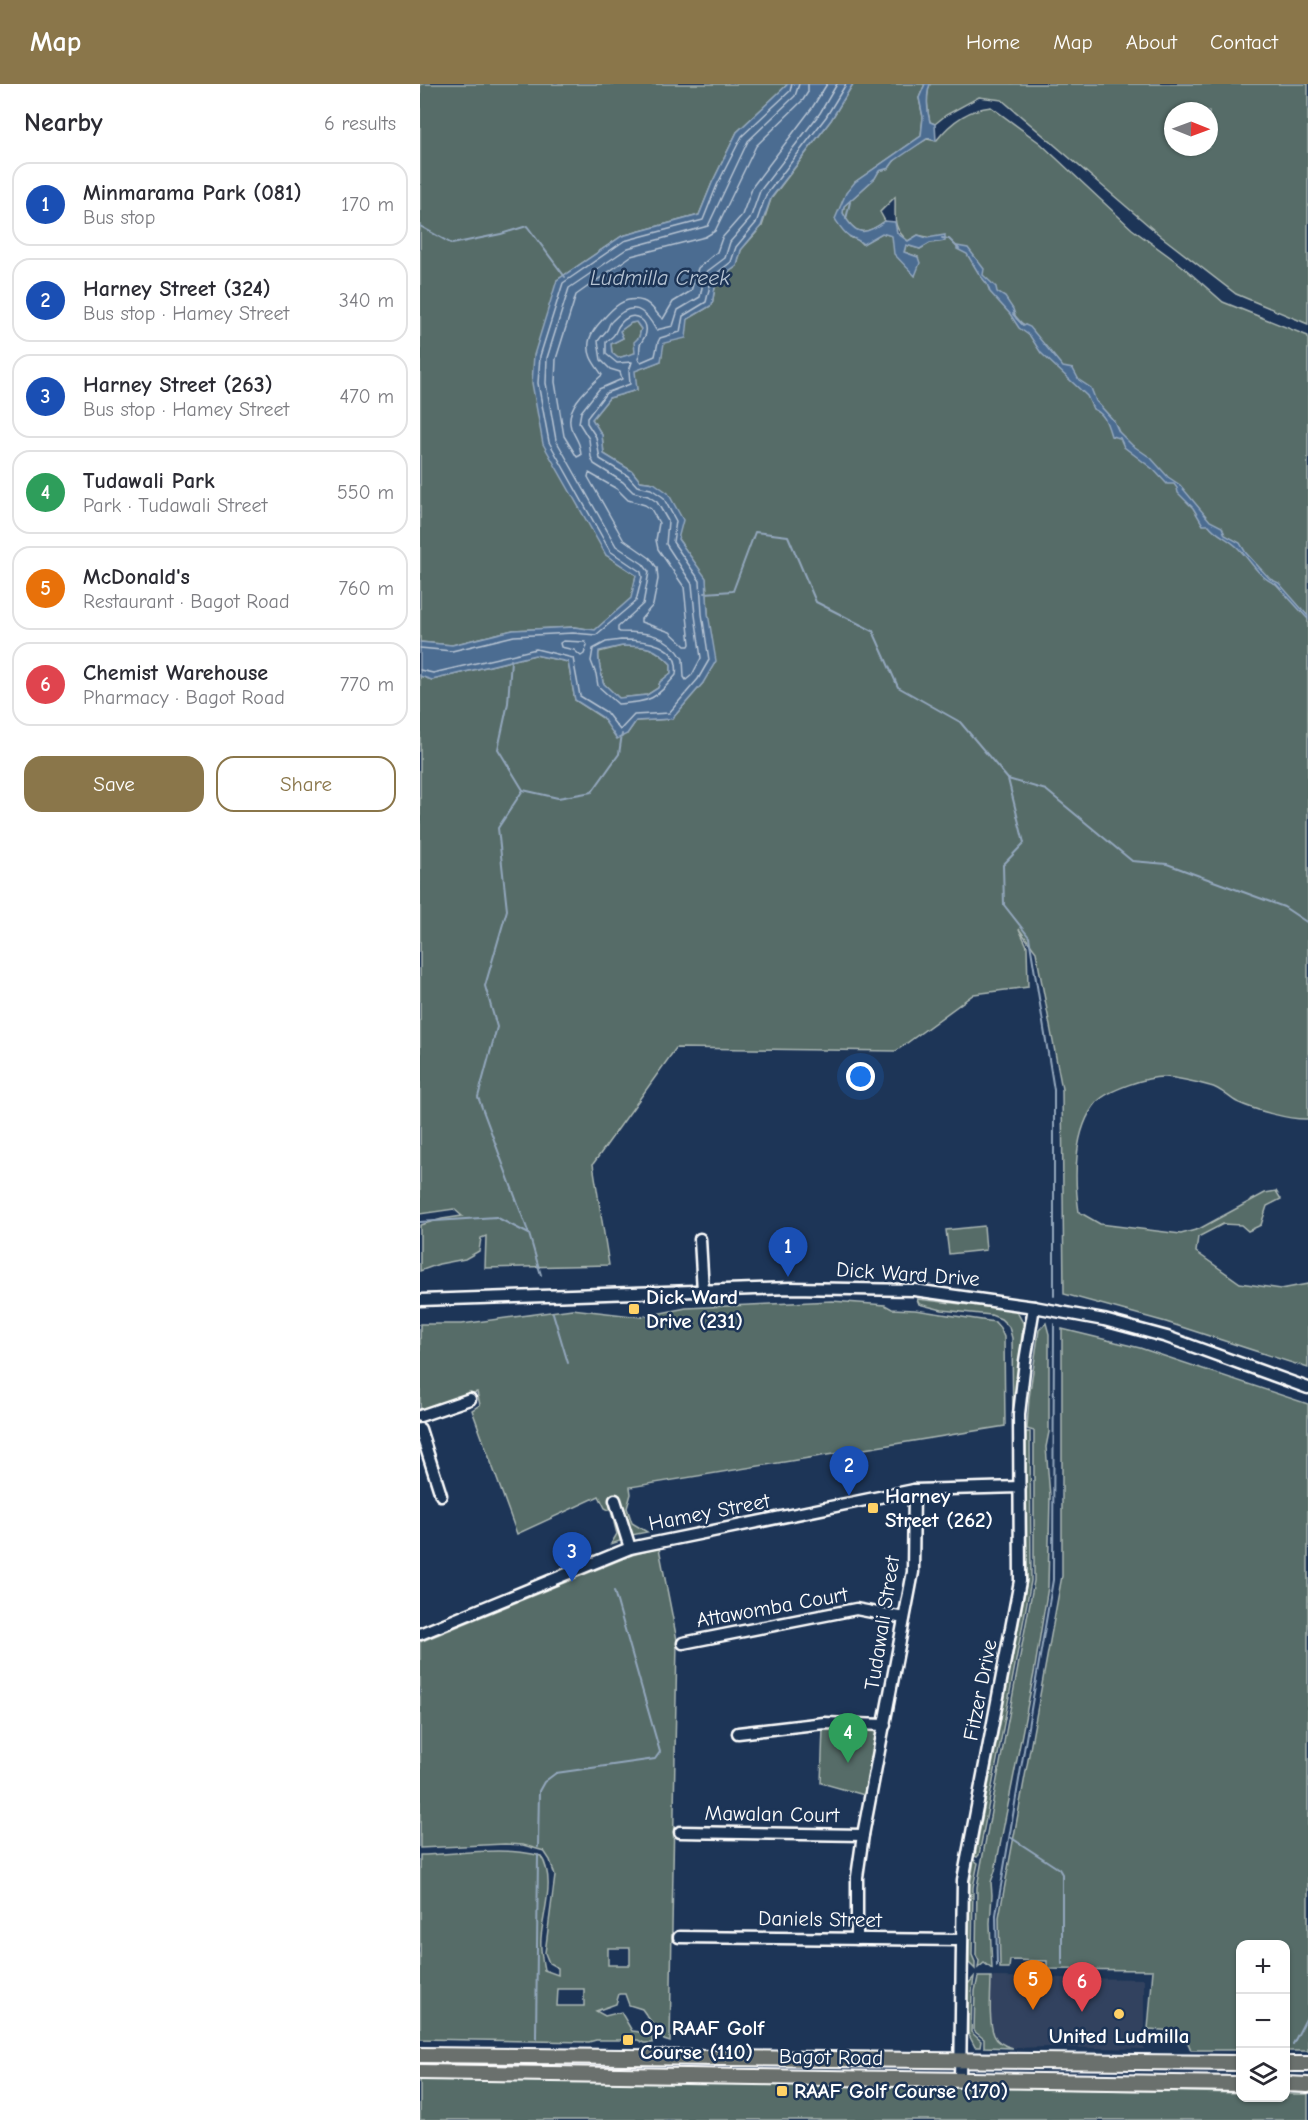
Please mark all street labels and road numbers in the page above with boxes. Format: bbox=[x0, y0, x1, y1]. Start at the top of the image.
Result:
street label: Dick Ward Drive bbox=[835, 1257, 981, 1291]
street label: Hamey Street bbox=[646, 1488, 773, 1536]
street label: Tudawali Street bbox=[860, 1553, 905, 1692]
street label: Attawomba Court bbox=[694, 1582, 851, 1632]
street label: Fitzer Drive bbox=[958, 1637, 1002, 1743]
street label: Mawalan Court bbox=[705, 1801, 840, 1827]
street label: Daniels Street bbox=[758, 1906, 883, 1932]
street label: Bagot Road bbox=[779, 2044, 883, 2070]

